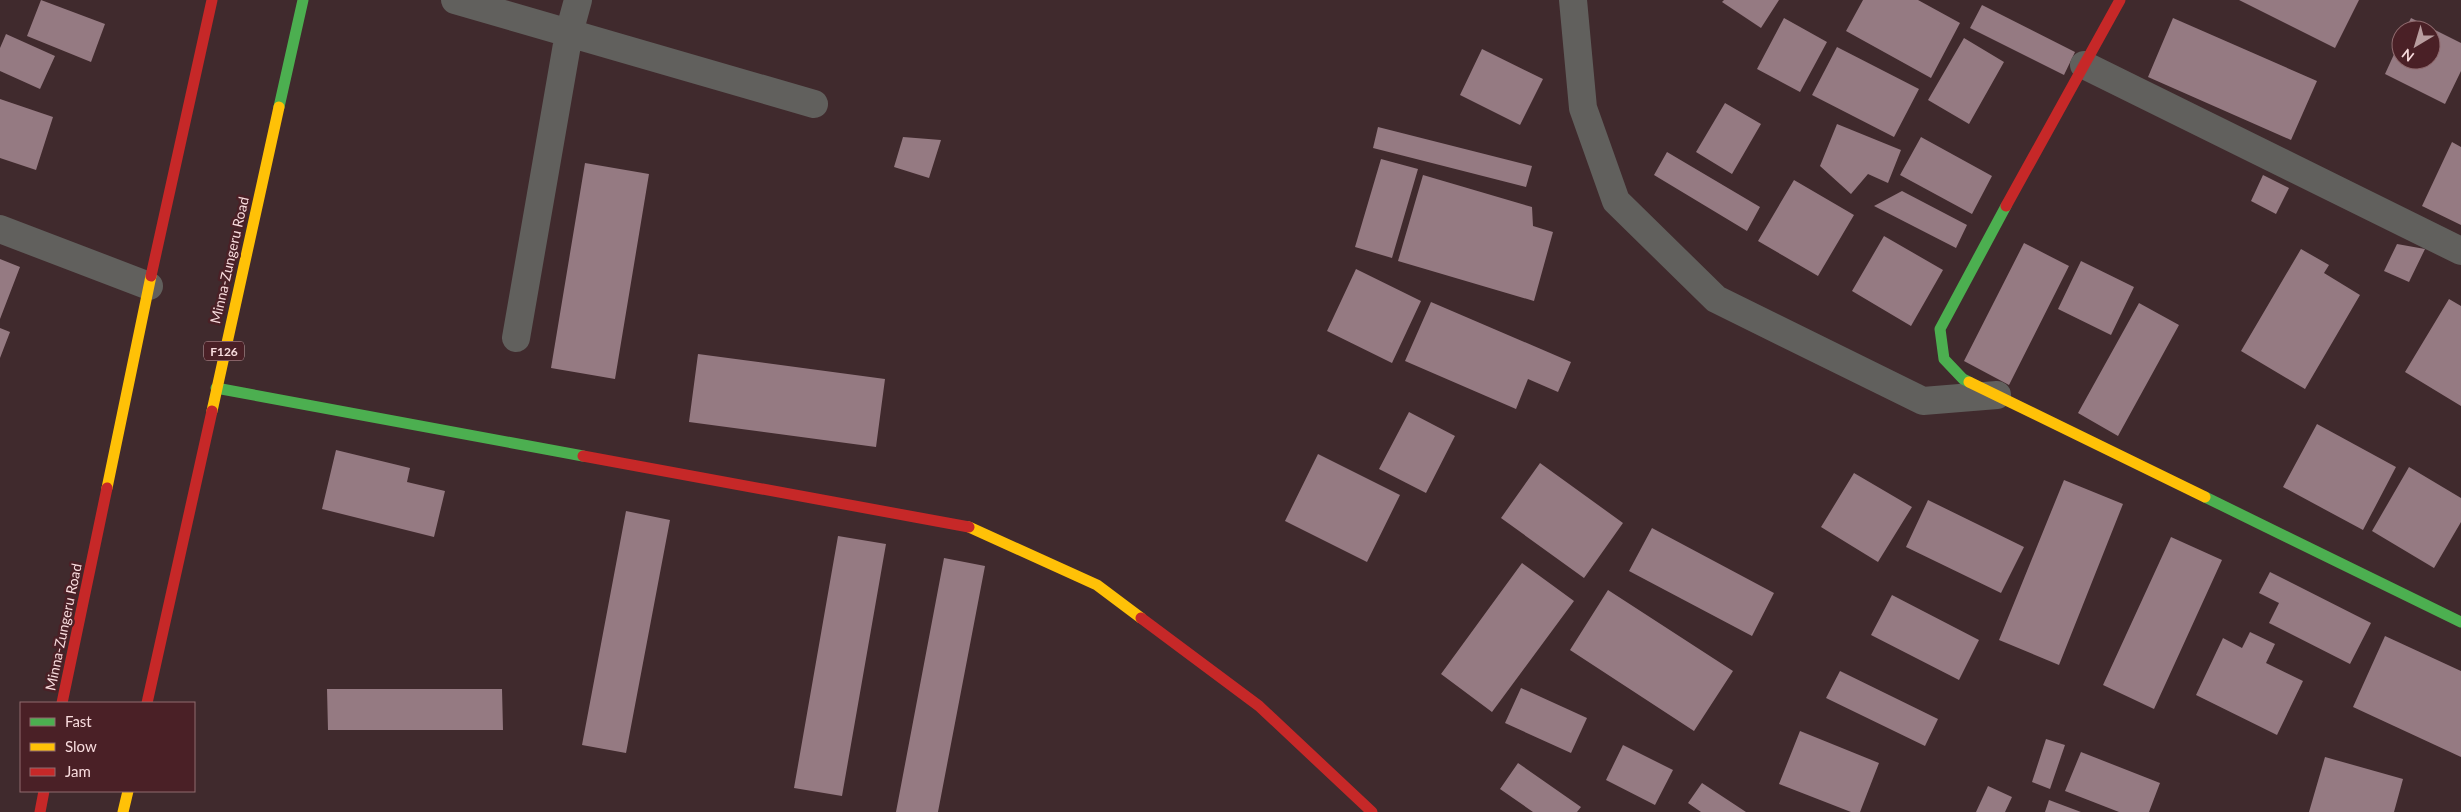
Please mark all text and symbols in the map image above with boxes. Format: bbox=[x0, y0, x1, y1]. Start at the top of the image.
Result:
north arrow bbox=[2391, 20, 2441, 70]
text: N bbox=[2398, 46, 2417, 66]
street label: Minna-Zungeru Road bbox=[206, 195, 252, 325]
road number: F126 bbox=[204, 342, 244, 361]
street label: Minna-Zungeru Road bbox=[41, 562, 85, 692]
legend bbox=[20, 702, 195, 792]
text: Fast bbox=[65, 712, 92, 730]
text: Slow bbox=[65, 737, 97, 755]
text: Jam bbox=[65, 762, 91, 780]

